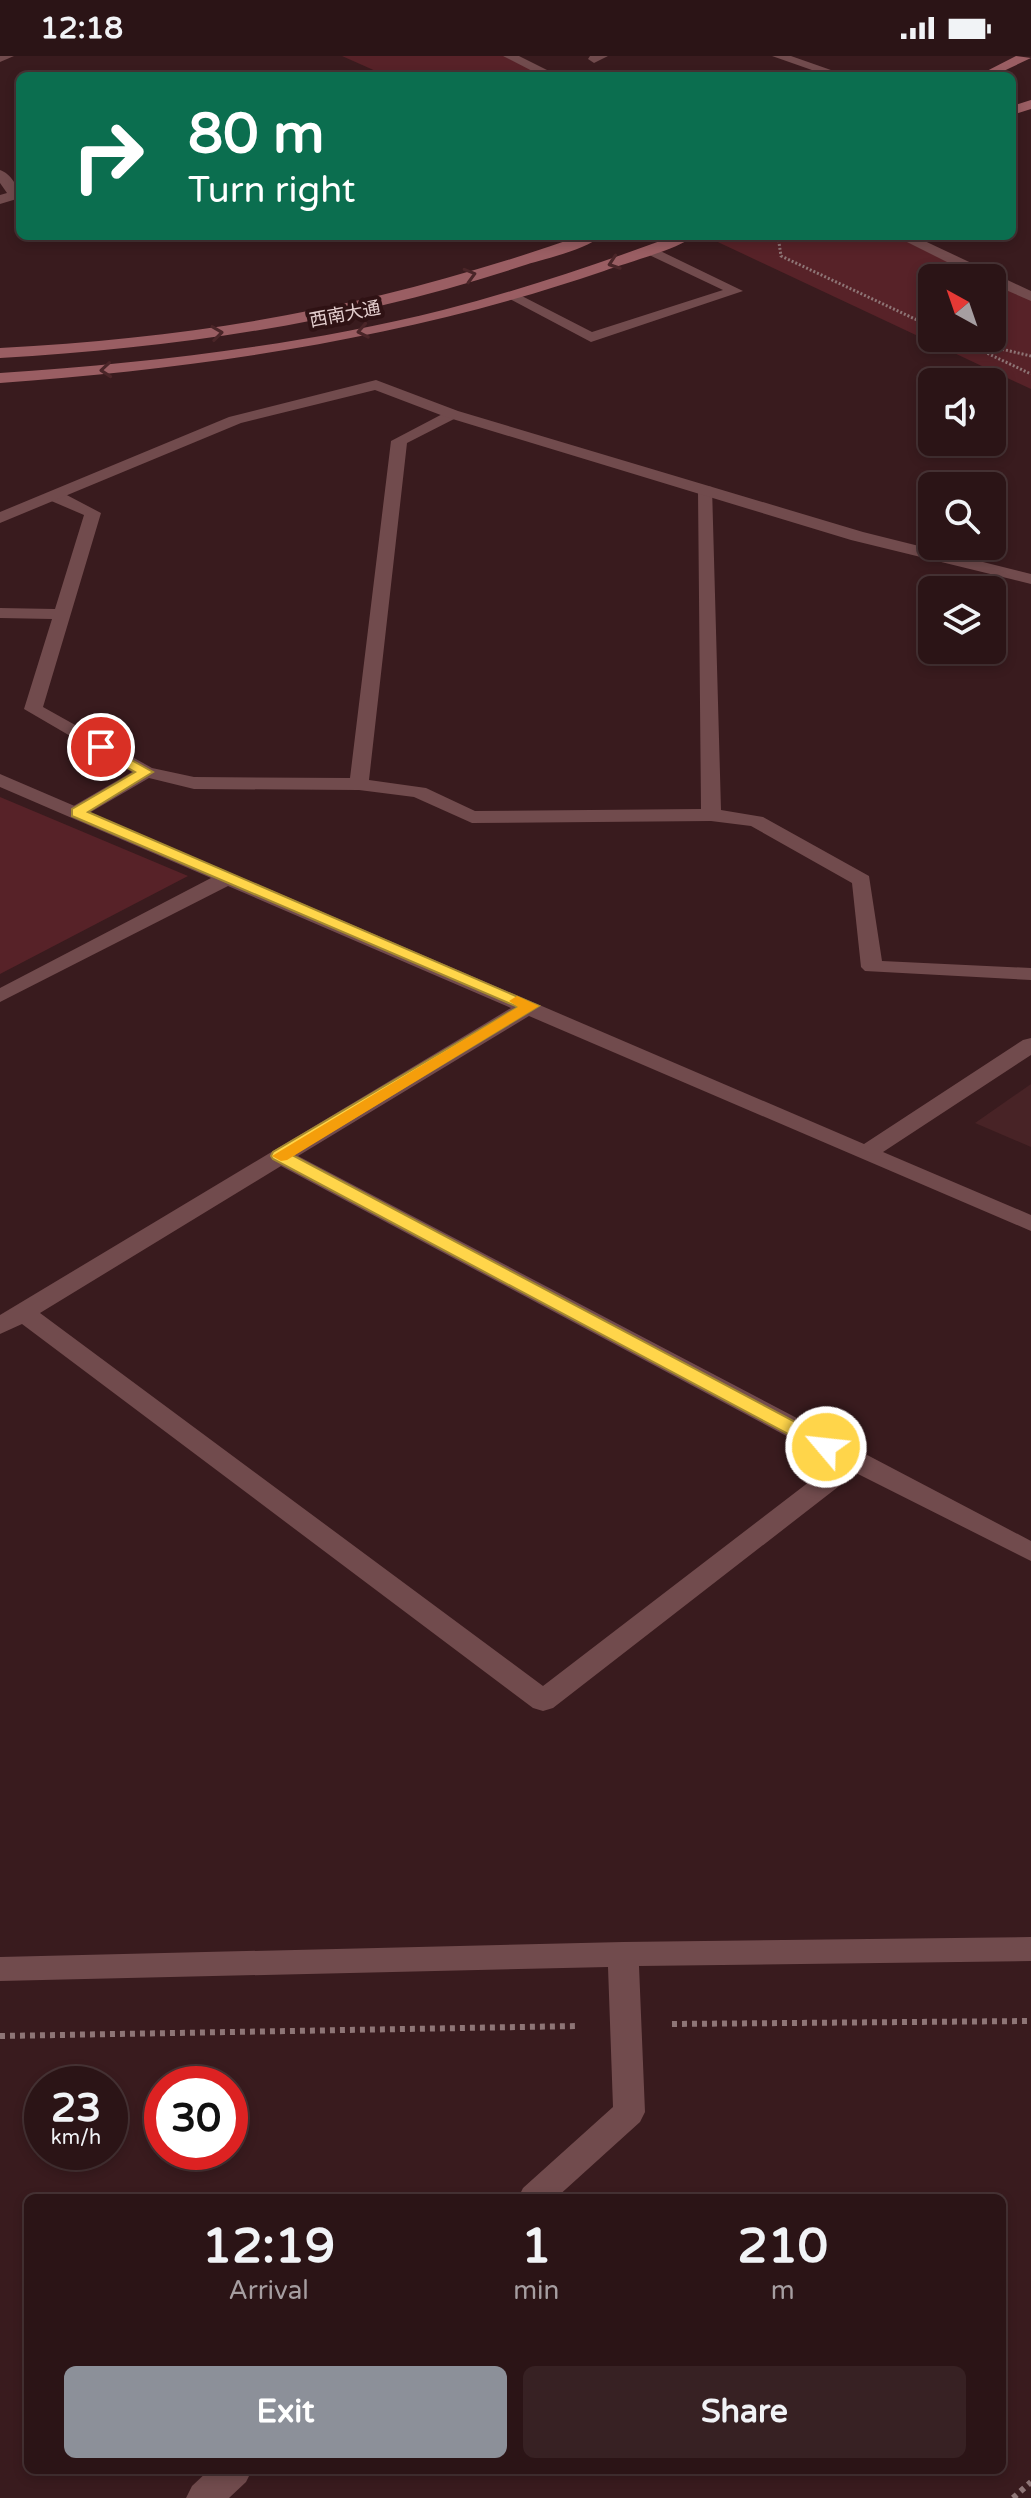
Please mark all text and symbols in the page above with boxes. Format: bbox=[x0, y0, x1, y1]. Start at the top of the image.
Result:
text: 12:18 bbox=[40, 10, 123, 47]
text: 80 m bbox=[188, 101, 324, 168]
icon: right bbox=[56, 104, 160, 208]
text: Turn right bbox=[188, 169, 355, 212]
one-way arrow bbox=[608, 253, 622, 269]
north arrow bbox=[918, 264, 1006, 352]
map controls bbox=[918, 264, 1006, 664]
one-way arrow bbox=[463, 268, 477, 285]
street label: 西南大通 bbox=[308, 296, 382, 332]
one-way arrow bbox=[357, 322, 370, 339]
one-way arrow bbox=[211, 324, 224, 341]
one-way arrow bbox=[99, 362, 112, 379]
button: sound bbox=[918, 368, 1006, 456]
button: search bbox=[918, 472, 1006, 560]
button: layers bbox=[918, 576, 1006, 664]
pin bbox=[67, 713, 135, 781]
icon: arrive bbox=[79, 725, 123, 769]
position arrow bbox=[784, 1405, 868, 1489]
speed limit sign: 30 bbox=[144, 2066, 248, 2170]
text: 23 bbox=[51, 2084, 101, 2132]
text: km/h bbox=[51, 2126, 101, 2150]
text: 12:19 bbox=[202, 2218, 335, 2276]
text: 1 bbox=[521, 2218, 551, 2276]
text: 210 bbox=[737, 2218, 828, 2276]
text: Arrival bbox=[228, 2275, 309, 2306]
text: min bbox=[513, 2275, 559, 2306]
text: m bbox=[771, 2275, 795, 2306]
button: Exit bbox=[64, 2366, 507, 2458]
button: Share bbox=[523, 2366, 966, 2458]

